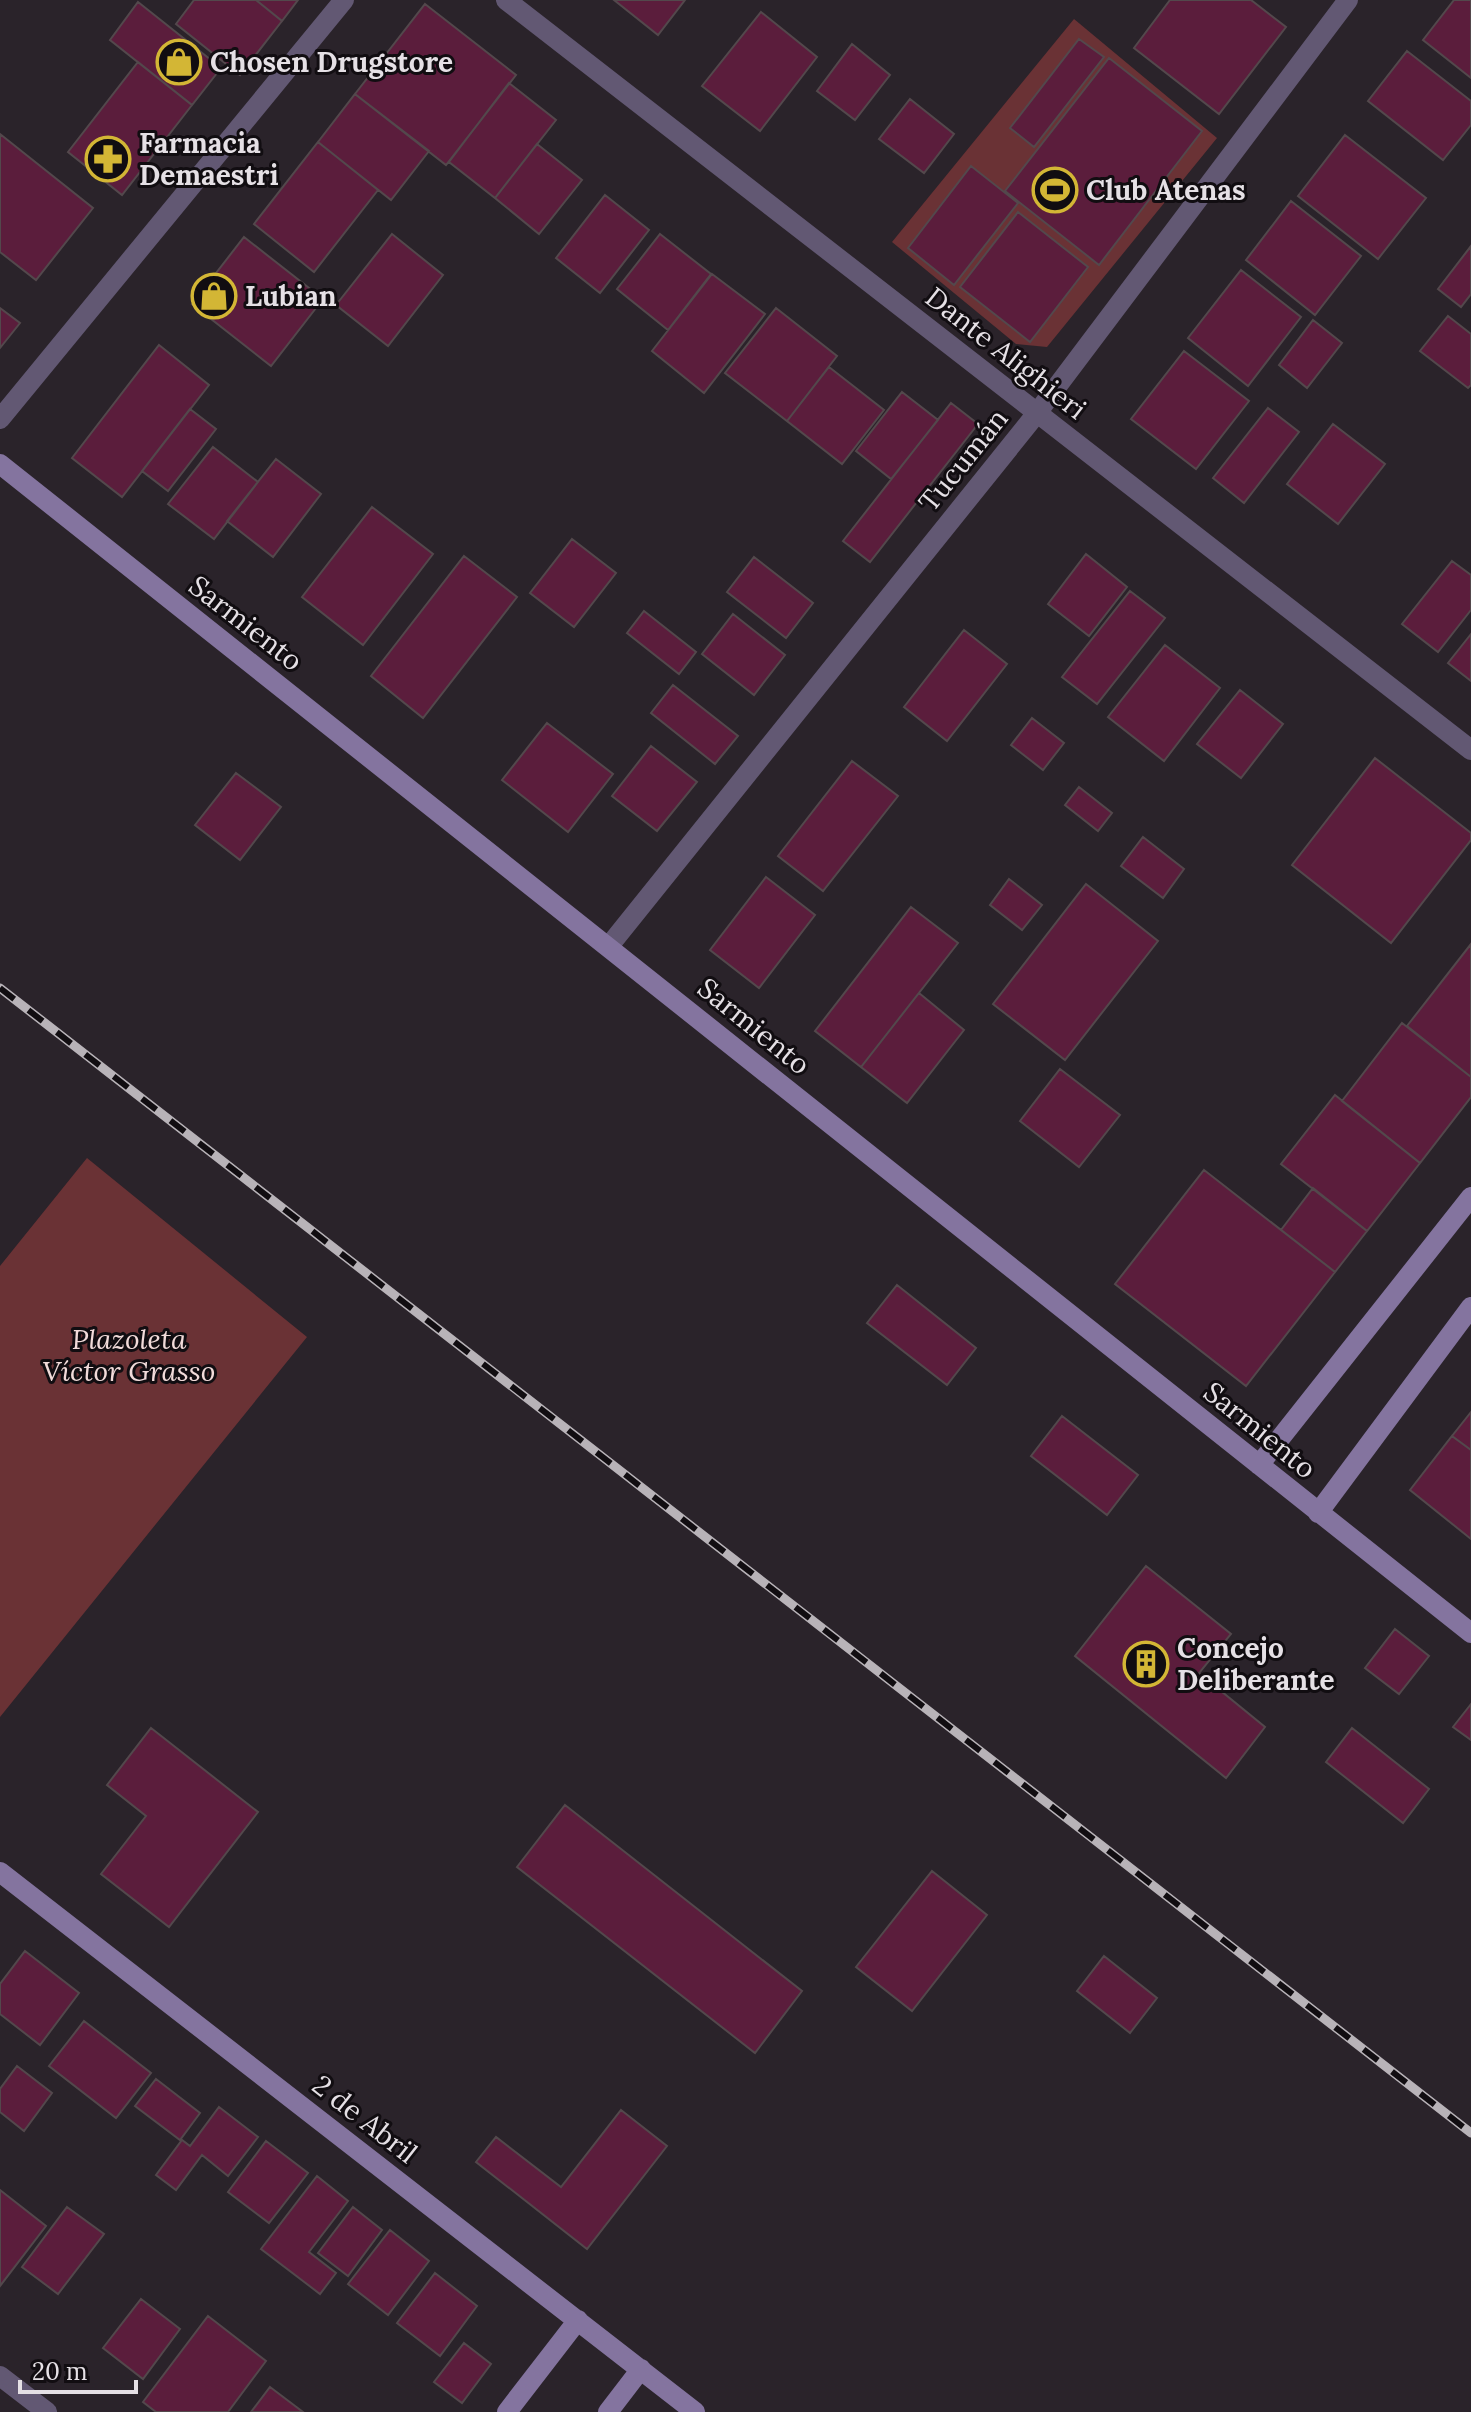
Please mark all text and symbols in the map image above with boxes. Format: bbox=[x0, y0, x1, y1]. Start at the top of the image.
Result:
shop icon: Chosen Drugstore bbox=[155, 38, 203, 86]
place label: Chosen Drugstore bbox=[210, 44, 453, 80]
place label: Farmacia Demaestri bbox=[139, 125, 279, 193]
pharmacy icon: Farmacia Demaestri bbox=[84, 135, 132, 183]
sports icon: Club Atenas bbox=[1031, 166, 1079, 214]
place label: Club Atenas bbox=[1086, 172, 1246, 208]
shop icon: Lubian bbox=[190, 272, 238, 320]
place label: Lubian bbox=[245, 278, 337, 314]
street label: Dante Alighieri bbox=[918, 279, 1094, 427]
street label: Tucumán bbox=[911, 401, 1015, 519]
street label: Sarmiento bbox=[182, 567, 310, 679]
street label: Sarmiento bbox=[690, 970, 818, 1082]
park label: Plazoleta Víctor Grasso bbox=[43, 1321, 215, 1389]
street label: Sarmiento bbox=[1196, 1374, 1324, 1486]
place label: Concejo Deliberante bbox=[1177, 1630, 1335, 1698]
building icon: Concejo Deliberante bbox=[1122, 1640, 1170, 1688]
street label: 2 de Abril bbox=[305, 2067, 425, 2171]
scale bar bbox=[20, 2344, 136, 2394]
text: 20 m bbox=[32, 2356, 88, 2387]

